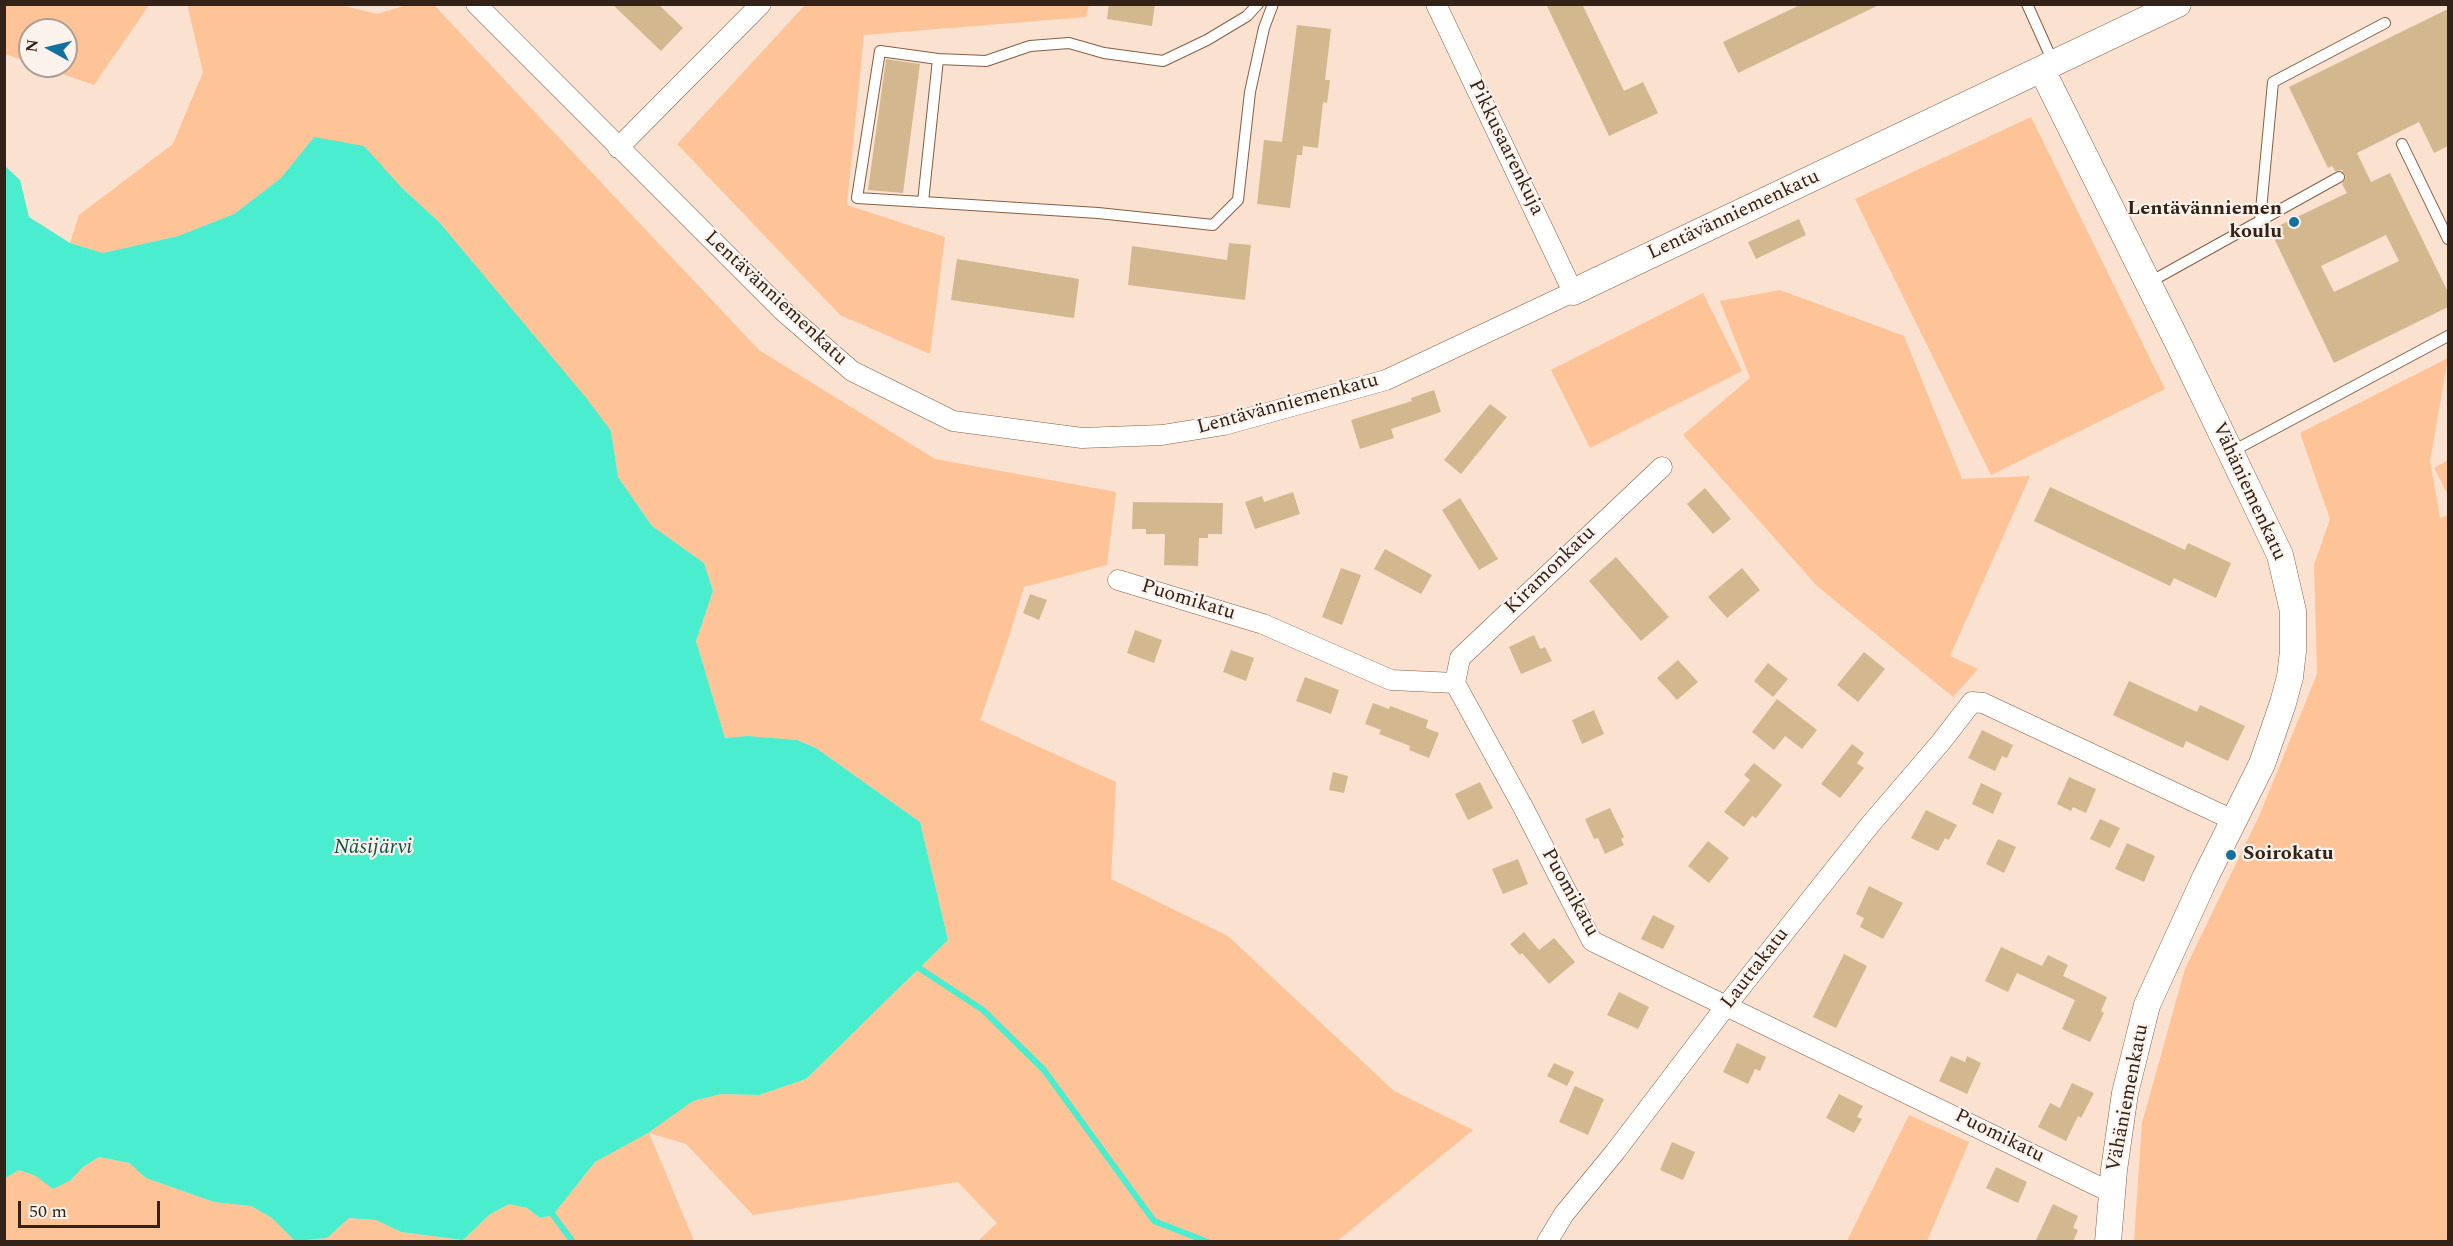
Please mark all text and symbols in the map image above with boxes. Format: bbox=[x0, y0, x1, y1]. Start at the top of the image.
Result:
north arrow bbox=[18, 18, 78, 78]
text: N bbox=[19, 38, 45, 54]
street label: Pikkusaarenkuja bbox=[1462, 76, 1548, 220]
street label: Lentävänniemenkatu bbox=[1644, 166, 1824, 266]
place label: Lentävänniemen koulu bbox=[2127, 198, 2282, 245]
marker: Lentävänniemen koulu bbox=[2287, 215, 2301, 229]
street label: Lentävänniemenkatu bbox=[699, 227, 851, 371]
street label: Lentävänniemenkatu bbox=[1195, 369, 1381, 441]
street label: Vähäniemenkatu bbox=[2205, 419, 2291, 565]
street label: Kiramonkatu bbox=[1501, 522, 1601, 620]
street label: Puomikatu bbox=[1138, 575, 1238, 627]
water label: Näsijärvi bbox=[334, 836, 412, 862]
place label: Soirokatu bbox=[2243, 843, 2334, 867]
street label: Puomikatu bbox=[1535, 845, 1603, 941]
marker: Soirokatu bbox=[2224, 848, 2238, 862]
street label: Lauttakatu bbox=[1717, 924, 1795, 1014]
street label: Vähäniemenkatu bbox=[2103, 1022, 2155, 1174]
street label: Puomikatu bbox=[1950, 1105, 2048, 1169]
scale bar bbox=[21, 1189, 164, 1227]
text: 50 m bbox=[29, 1198, 67, 1225]

